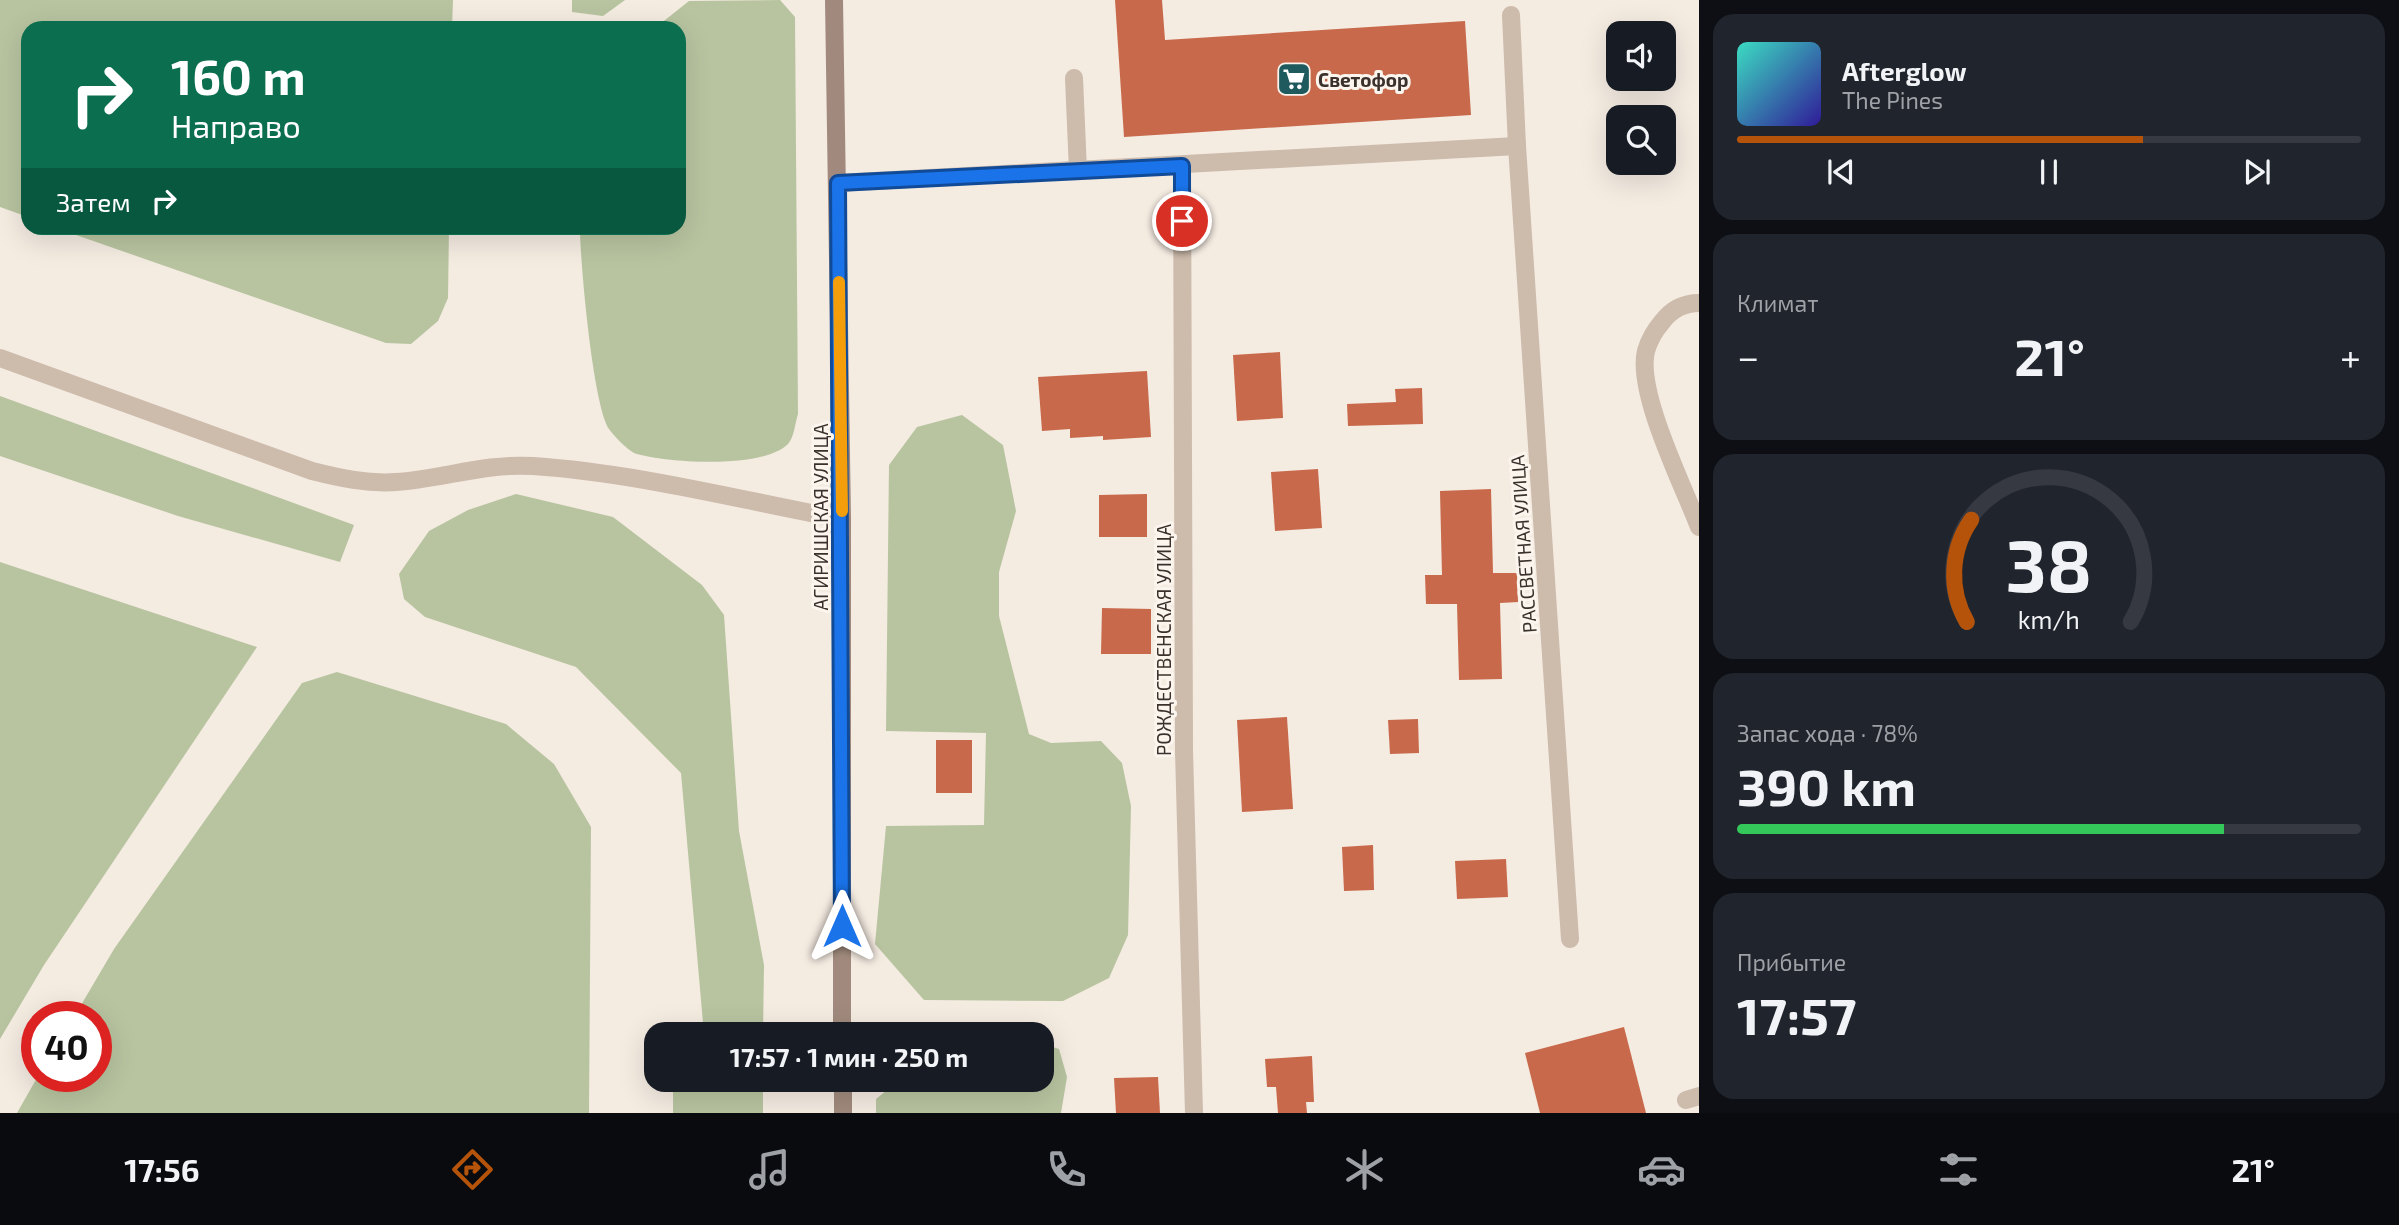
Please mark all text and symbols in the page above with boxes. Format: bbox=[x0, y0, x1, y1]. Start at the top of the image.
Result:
map controls bbox=[1606, 21, 1676, 175]
button: sound bbox=[1606, 21, 1676, 91]
text: 160 m bbox=[171, 46, 306, 105]
icon: right bbox=[56, 49, 147, 140]
text: Afterglow bbox=[1842, 55, 1967, 86]
supermarket icon: Светофор bbox=[1275, 60, 1313, 98]
place label: Светофор bbox=[1318, 68, 1408, 91]
text: The Pines bbox=[1842, 86, 1943, 114]
button: search bbox=[1606, 105, 1676, 175]
text: Направо bbox=[171, 106, 301, 144]
icon: previous bbox=[1822, 153, 1860, 191]
icon: pause bbox=[2030, 153, 2068, 191]
icon: next bbox=[2238, 153, 2276, 191]
icon: right bbox=[145, 182, 183, 220]
text: Затем bbox=[56, 186, 131, 217]
pin bbox=[1152, 191, 1212, 251]
icon: arrive bbox=[1163, 202, 1201, 240]
text: Климат bbox=[1737, 289, 1818, 317]
text: 21° bbox=[2014, 324, 2085, 386]
text: − bbox=[1737, 333, 1759, 379]
text: + bbox=[2340, 333, 2361, 379]
street label: АГИРИШСКАЯ УЛИЦА bbox=[809, 423, 832, 611]
street label: РАССВЕТНАЯ УЛИЦА bbox=[1505, 454, 1541, 634]
text: 38 bbox=[2006, 520, 2092, 608]
street label: РОЖДЕСТВЕНСКАЯ УЛИЦА bbox=[1152, 524, 1175, 756]
text: km/h bbox=[2018, 604, 2080, 634]
text: Запас хода · 78% bbox=[1737, 719, 1918, 747]
text: 390 km bbox=[1737, 754, 1916, 816]
position arrow bbox=[805, 889, 879, 963]
text: Прибытие bbox=[1737, 948, 1846, 976]
text: 17:57 bbox=[1737, 983, 1856, 1045]
speed limit sign: 40 bbox=[21, 1001, 112, 1092]
text: 17:57 · 1 мин · 250 m bbox=[730, 1041, 968, 1072]
icon: directions bbox=[448, 1145, 497, 1194]
icon: music bbox=[745, 1145, 794, 1194]
icon: phone bbox=[1042, 1145, 1091, 1194]
icon: climate bbox=[1340, 1145, 1389, 1194]
icon: car bbox=[1637, 1145, 1686, 1194]
icon: filters bbox=[1934, 1145, 1983, 1194]
text: 17:56 bbox=[124, 1150, 200, 1188]
text: 21° bbox=[2231, 1150, 2275, 1188]

